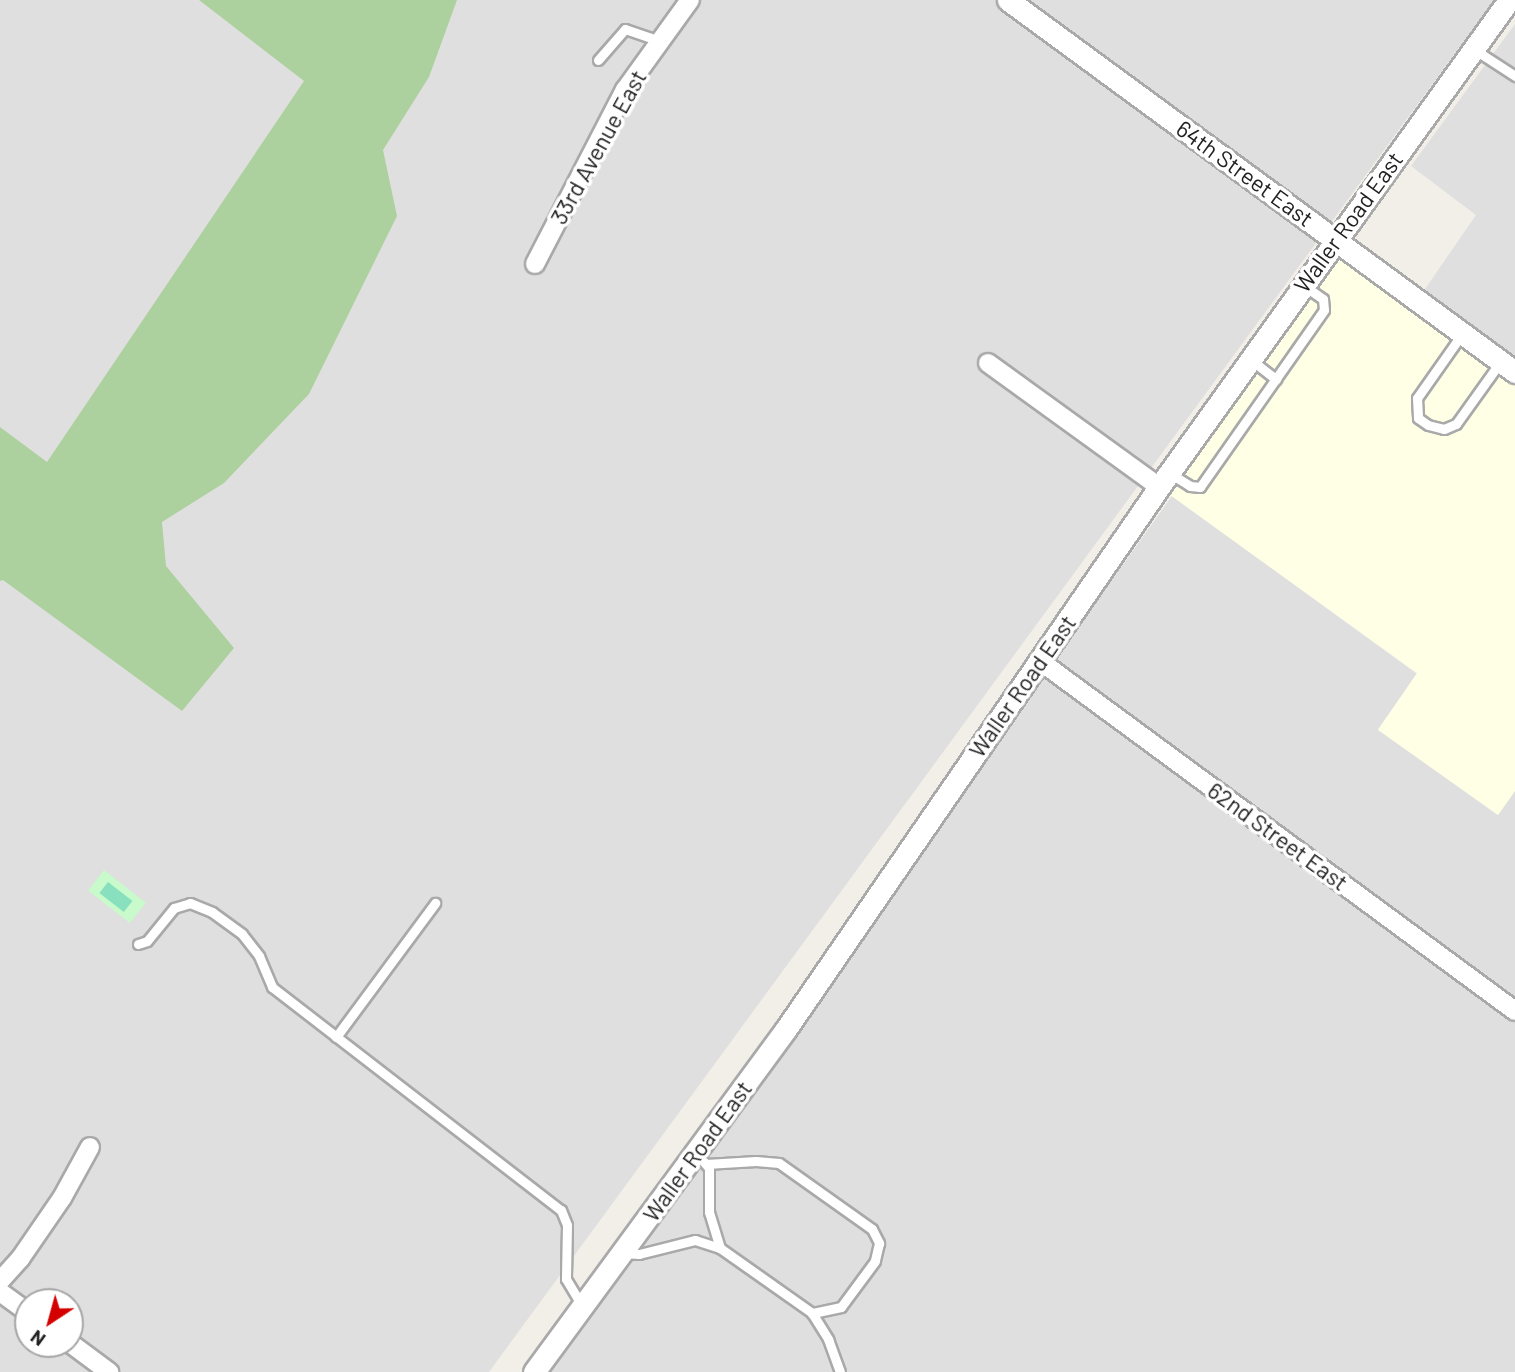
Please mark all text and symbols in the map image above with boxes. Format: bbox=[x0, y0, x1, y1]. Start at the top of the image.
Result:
street label: 33rd Avenue East bbox=[544, 65, 652, 229]
street label: 64th Street East bbox=[1171, 114, 1319, 232]
street label: Waller Road East bbox=[1288, 146, 1408, 298]
street label: Waller Road East bbox=[963, 610, 1081, 762]
street label: 62nd Street East bbox=[1203, 776, 1353, 896]
street label: Waller Road East bbox=[637, 1075, 757, 1227]
north arrow bbox=[14, 1288, 84, 1358]
text: N bbox=[26, 1326, 49, 1352]

